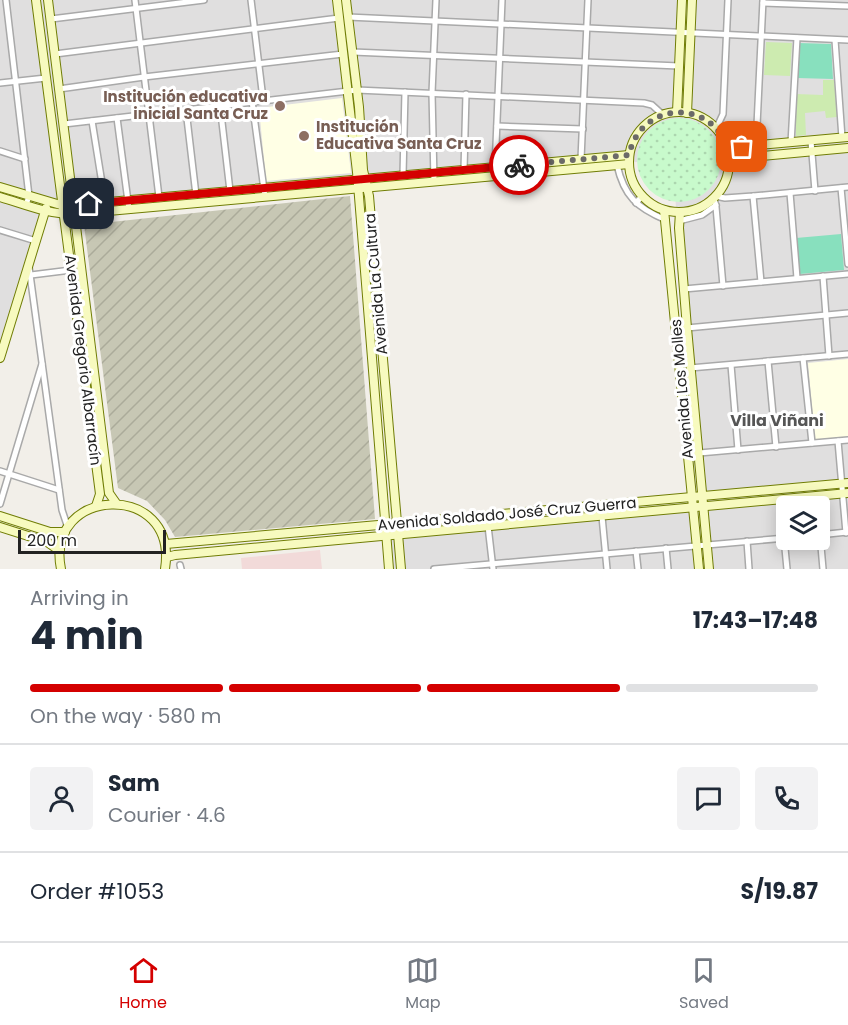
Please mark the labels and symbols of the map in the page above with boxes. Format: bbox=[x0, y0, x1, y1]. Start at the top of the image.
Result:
place label: Institución educativa inicial Santa Cruz bbox=[103, 86, 268, 124]
marker: Institución educativa inicial Santa Cruz bbox=[273, 99, 287, 113]
place label: Institución Educativa Santa Cruz bbox=[316, 116, 481, 154]
pin bbox=[716, 121, 767, 172]
marker: Institución Educativa Santa Cruz bbox=[297, 129, 311, 143]
courier bbox=[489, 135, 549, 195]
pin bbox=[63, 178, 114, 229]
street label: Avenida La Cultura bbox=[359, 213, 392, 356]
street label: Avenida Gregorio Albarracín bbox=[60, 253, 107, 467]
street label: Avenida Los Molles bbox=[665, 318, 698, 460]
district label: Villa Viñani bbox=[730, 409, 824, 432]
street label: Avenida Soldado José Cruz Guerra bbox=[377, 492, 637, 535]
scale bar bbox=[18, 527, 166, 554]

